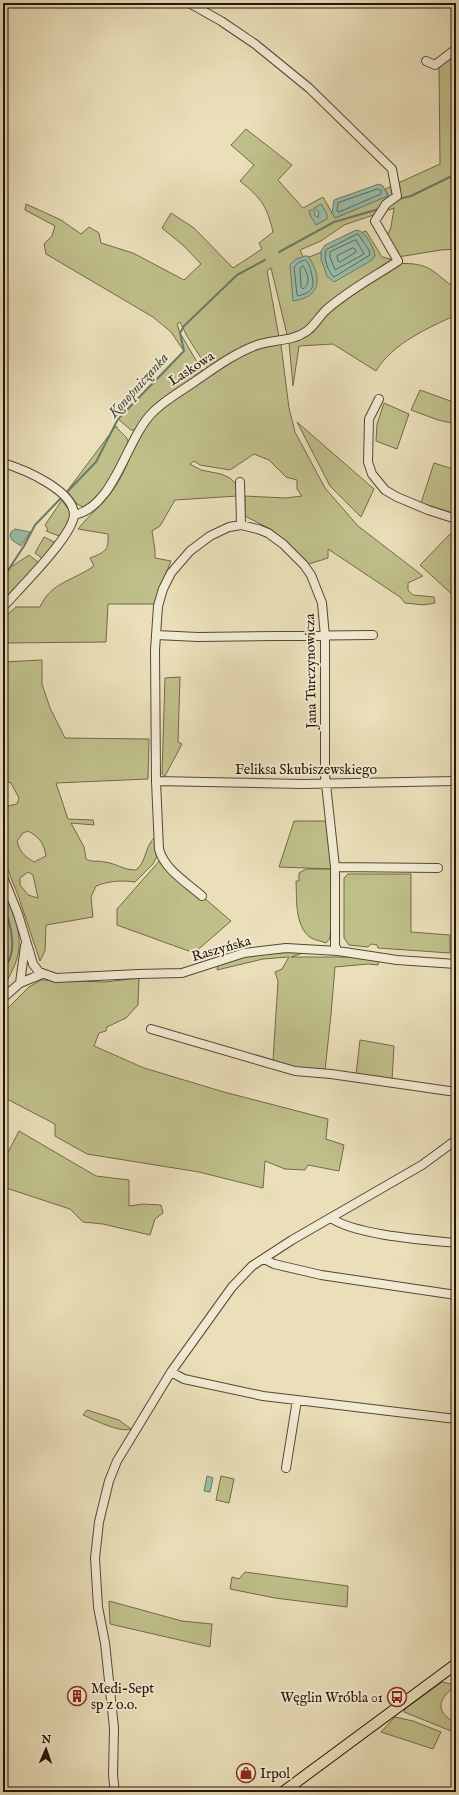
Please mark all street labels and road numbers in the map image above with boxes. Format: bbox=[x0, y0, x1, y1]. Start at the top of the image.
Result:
street label: Laskowa bbox=[165, 347, 219, 390]
street label: Jana Turczynowicza bbox=[301, 612, 321, 731]
street label: Feliksa Skubiszewskiego bbox=[235, 761, 377, 779]
street label: Raszyńska bbox=[190, 932, 254, 966]

